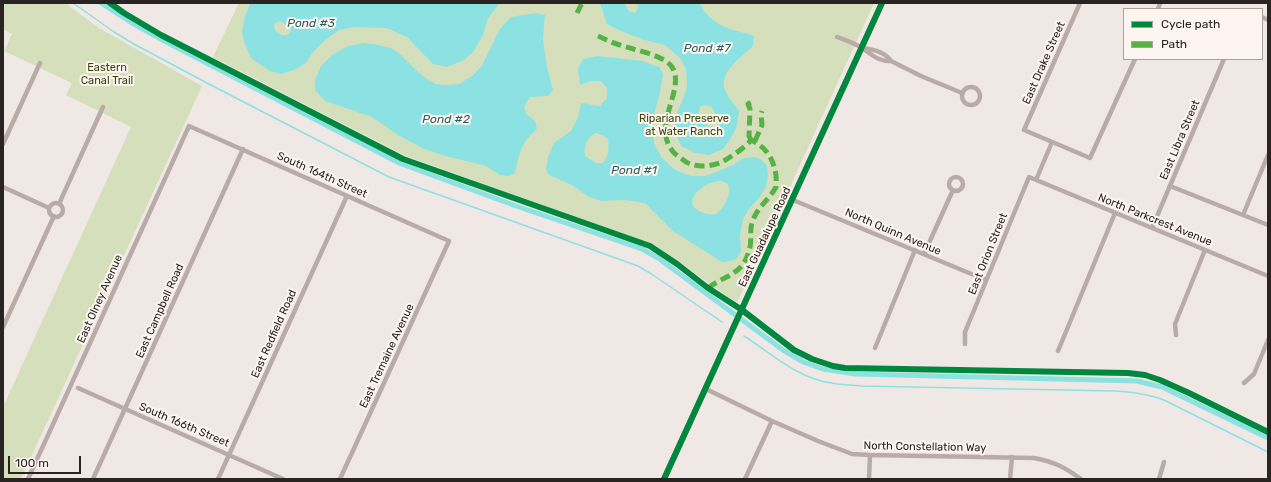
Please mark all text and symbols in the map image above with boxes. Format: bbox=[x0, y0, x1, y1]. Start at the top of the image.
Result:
legend bbox=[1123, 8, 1263, 60]
water label: Pond #3 bbox=[287, 17, 335, 31]
text: Cycle path bbox=[1161, 17, 1220, 31]
street label: East Drake Street bbox=[1020, 20, 1068, 106]
text: Path bbox=[1161, 37, 1187, 51]
water label: Pond #7 bbox=[684, 42, 730, 56]
park label: Eastern Canal Trail bbox=[81, 61, 133, 87]
street label: East Libra Street bbox=[1157, 98, 1203, 182]
park label: Riparian Preserve at Water Ranch bbox=[639, 112, 729, 138]
water label: Pond #2 bbox=[422, 113, 470, 127]
street label: South 164th Street bbox=[275, 149, 369, 201]
water label: Pond #1 bbox=[611, 164, 657, 178]
street label: East Guadalupe Road bbox=[736, 185, 794, 289]
street label: North Parkcrest Avenue bbox=[1096, 191, 1214, 249]
street label: North Quinn Avenue bbox=[843, 206, 943, 258]
street label: East Orion Street bbox=[966, 211, 1010, 297]
street label: East Olney Avenue bbox=[75, 253, 125, 345]
street label: East Campbell Road bbox=[133, 262, 187, 360]
street label: East Redfield Road bbox=[249, 288, 299, 380]
street label: East Tremaine Avenue bbox=[357, 302, 417, 410]
street label: South 166th Street bbox=[137, 400, 231, 450]
street label: North Constellation Way bbox=[863, 439, 987, 455]
scale bar bbox=[10, 448, 83, 474]
text: 100 m bbox=[15, 456, 49, 470]

